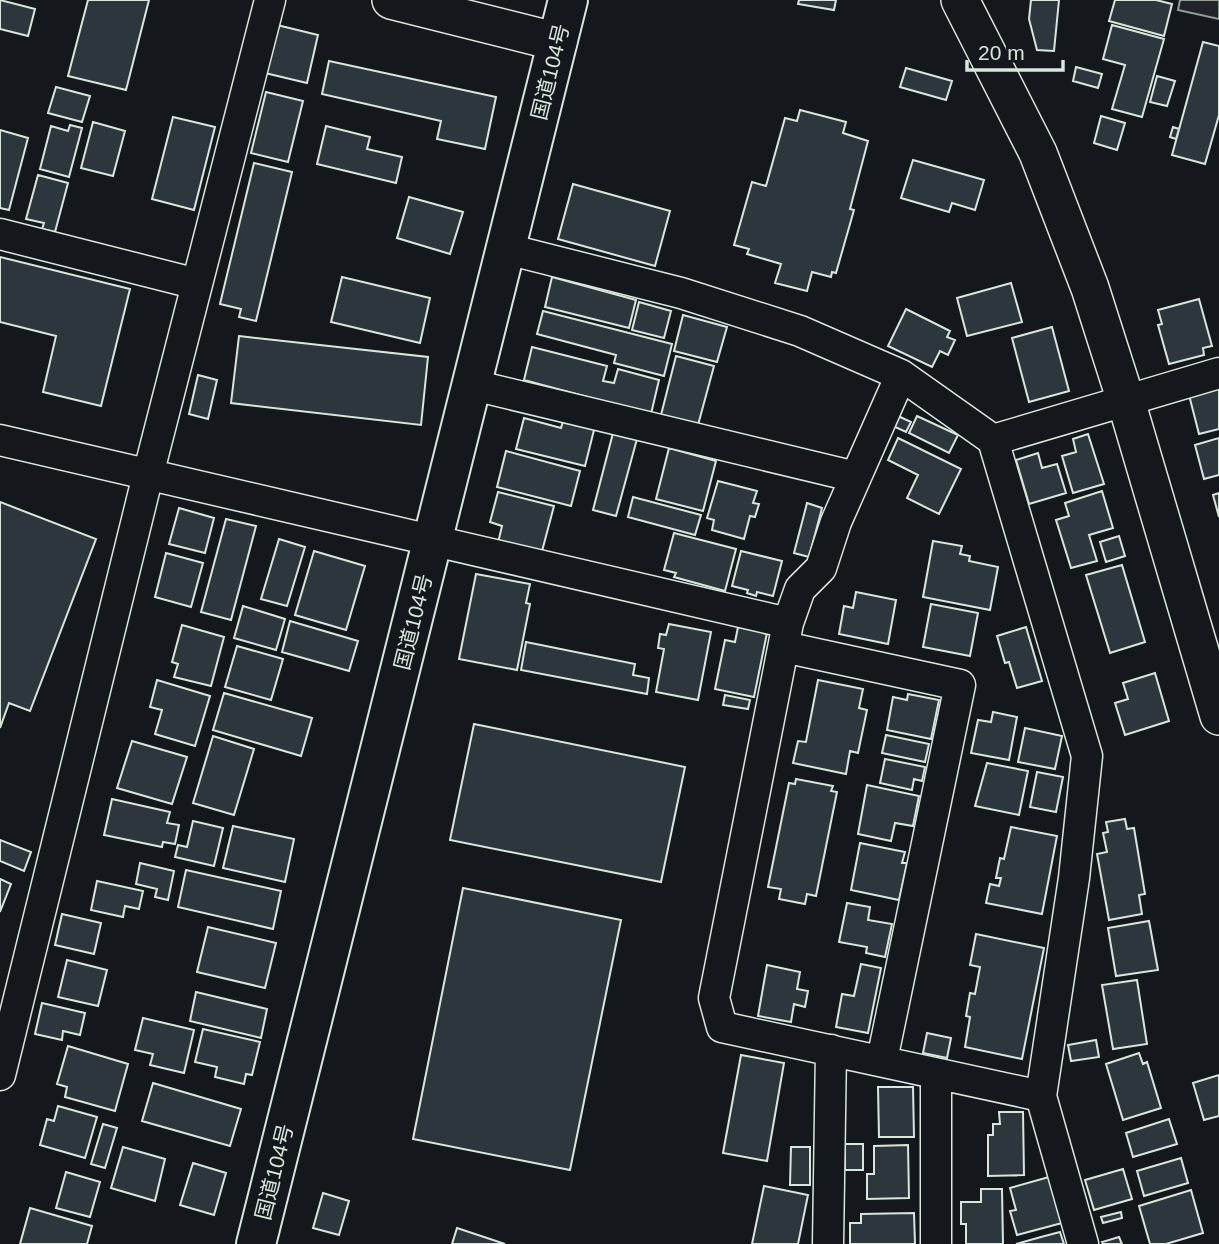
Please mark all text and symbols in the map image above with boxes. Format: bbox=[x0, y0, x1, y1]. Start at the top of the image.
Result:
street label: 国道104号 bbox=[527, 22, 573, 122]
scale bar bbox=[967, 28, 1063, 72]
text: 20 m bbox=[978, 41, 1025, 64]
street label: 国道104号 bbox=[390, 572, 436, 672]
street label: 国道104号 bbox=[251, 1122, 297, 1222]

